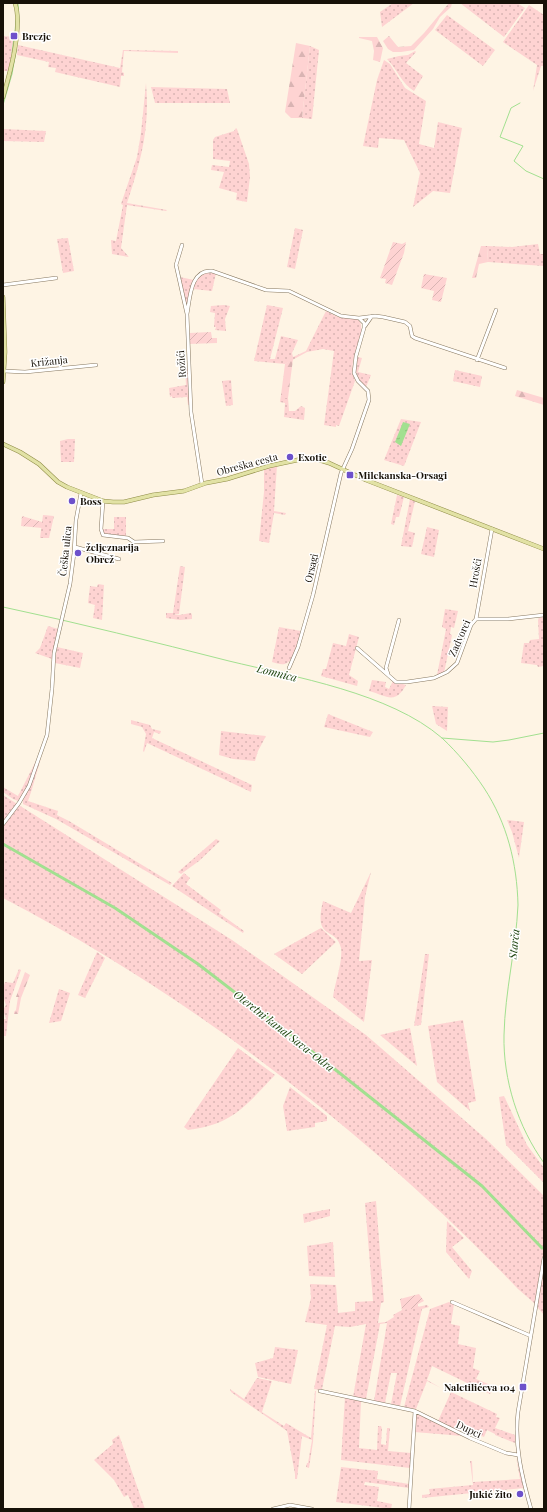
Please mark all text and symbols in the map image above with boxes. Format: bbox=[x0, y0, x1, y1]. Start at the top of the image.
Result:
place label: Brezje bbox=[22, 29, 51, 43]
marker: Brezje bbox=[9, 31, 19, 41]
street label: Rožići bbox=[173, 350, 189, 378]
street label: Križanja bbox=[30, 352, 68, 370]
street label: Obreška cesta bbox=[215, 449, 279, 479]
place label: Exotic bbox=[298, 450, 327, 464]
marker: Exotic bbox=[285, 452, 295, 462]
place label: Milekanska-Orsagi bbox=[358, 468, 447, 482]
marker: Milekanska-Orsagi bbox=[345, 470, 355, 480]
place label: Boss bbox=[80, 494, 102, 508]
marker: Boss bbox=[67, 496, 77, 506]
street label: Češka ulica bbox=[55, 525, 75, 577]
place label: željeznarija Obrež bbox=[86, 540, 140, 566]
marker: željeznarija Obrež bbox=[73, 548, 83, 558]
street label: Orsagi bbox=[301, 552, 321, 584]
street label: Hrošći bbox=[466, 557, 484, 589]
street label: Zadvorci bbox=[445, 617, 473, 659]
water label: Lomnica bbox=[254, 660, 299, 685]
water label: Starča bbox=[504, 928, 523, 961]
water label: Oteretni kanal Sava-Odra bbox=[231, 987, 338, 1075]
place label: Naletilićeva 104 bbox=[444, 1380, 515, 1394]
marker: Naletilićeva 104 bbox=[518, 1382, 528, 1392]
street label: Dupci bbox=[454, 1417, 484, 1441]
place label: Jukić žito bbox=[468, 1487, 512, 1501]
marker: Jukić žito bbox=[515, 1489, 525, 1499]

